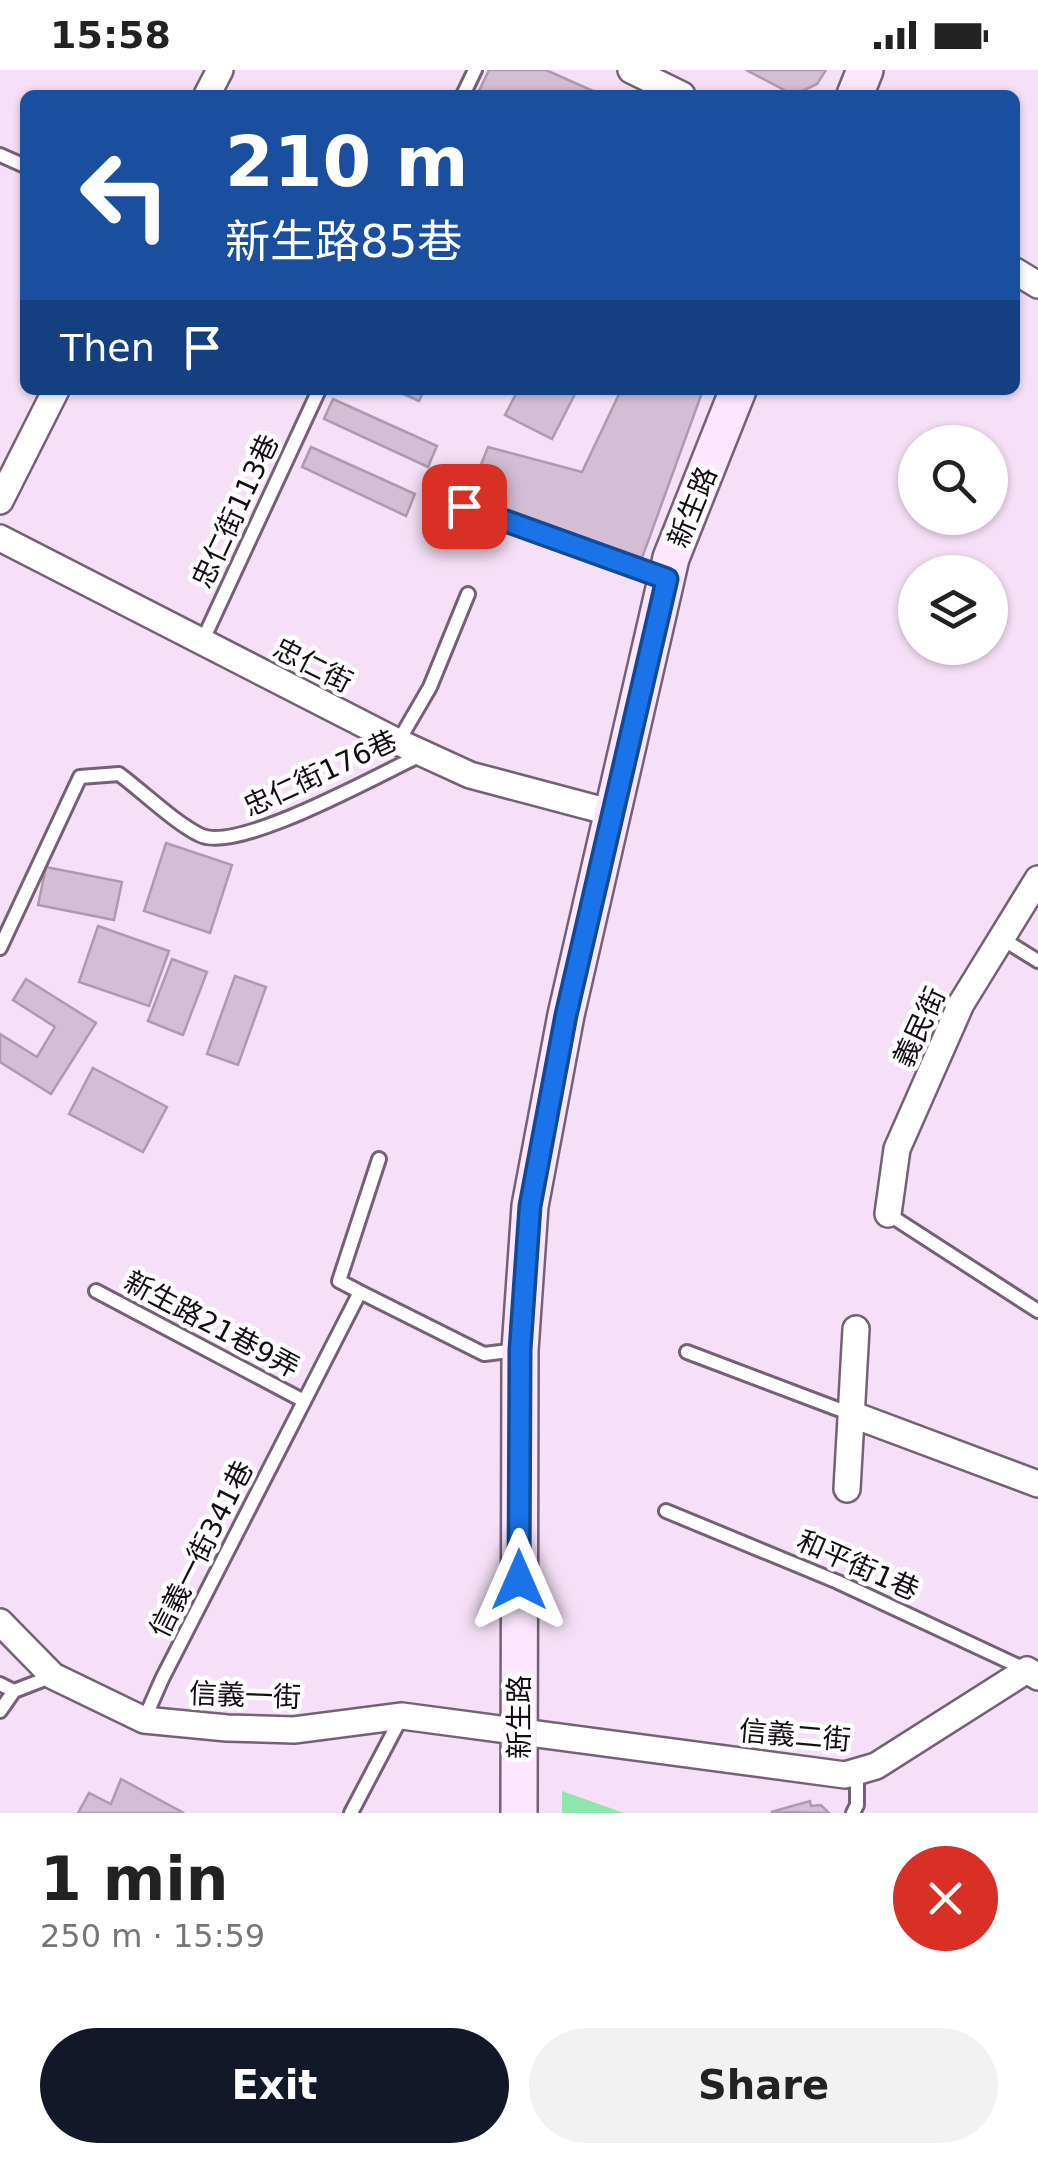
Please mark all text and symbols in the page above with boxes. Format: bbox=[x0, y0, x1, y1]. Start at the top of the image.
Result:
text: 15:58 bbox=[50, 13, 171, 57]
text: 210 m bbox=[225, 121, 468, 203]
icon: left bbox=[60, 130, 190, 260]
text: 新生路85巷 bbox=[225, 215, 462, 268]
icon: arrive bbox=[175, 320, 230, 375]
text: Then bbox=[60, 326, 155, 370]
map controls bbox=[898, 425, 1008, 665]
button: search bbox=[898, 425, 1008, 535]
street label: 忠仁街113巷 bbox=[186, 429, 285, 593]
street label: 新生路 bbox=[661, 462, 723, 552]
pin bbox=[422, 464, 507, 549]
icon: arrive bbox=[437, 479, 492, 534]
button: layers bbox=[898, 555, 1008, 665]
street label: 忠仁街 bbox=[268, 632, 358, 699]
street label: 忠仁街176巷 bbox=[238, 724, 402, 823]
street label: 義民街 bbox=[887, 982, 952, 1072]
street label: 新生路21巷9弄 bbox=[119, 1264, 305, 1384]
street label: 信義一街341巷 bbox=[143, 1456, 260, 1643]
street label: 和平街1巷 bbox=[792, 1524, 924, 1607]
position arrow bbox=[467, 1528, 571, 1632]
street label: 新生路 bbox=[503, 1675, 536, 1759]
street label: 信義一街 bbox=[188, 1677, 302, 1714]
street label: 信義二街 bbox=[738, 1714, 852, 1757]
text: 1 min bbox=[40, 1844, 228, 1914]
button: close bbox=[893, 1846, 998, 1951]
text: 250 m · 15:59 bbox=[40, 1917, 265, 1955]
button: Exit bbox=[40, 2028, 509, 2143]
button: Share bbox=[529, 2028, 998, 2143]

